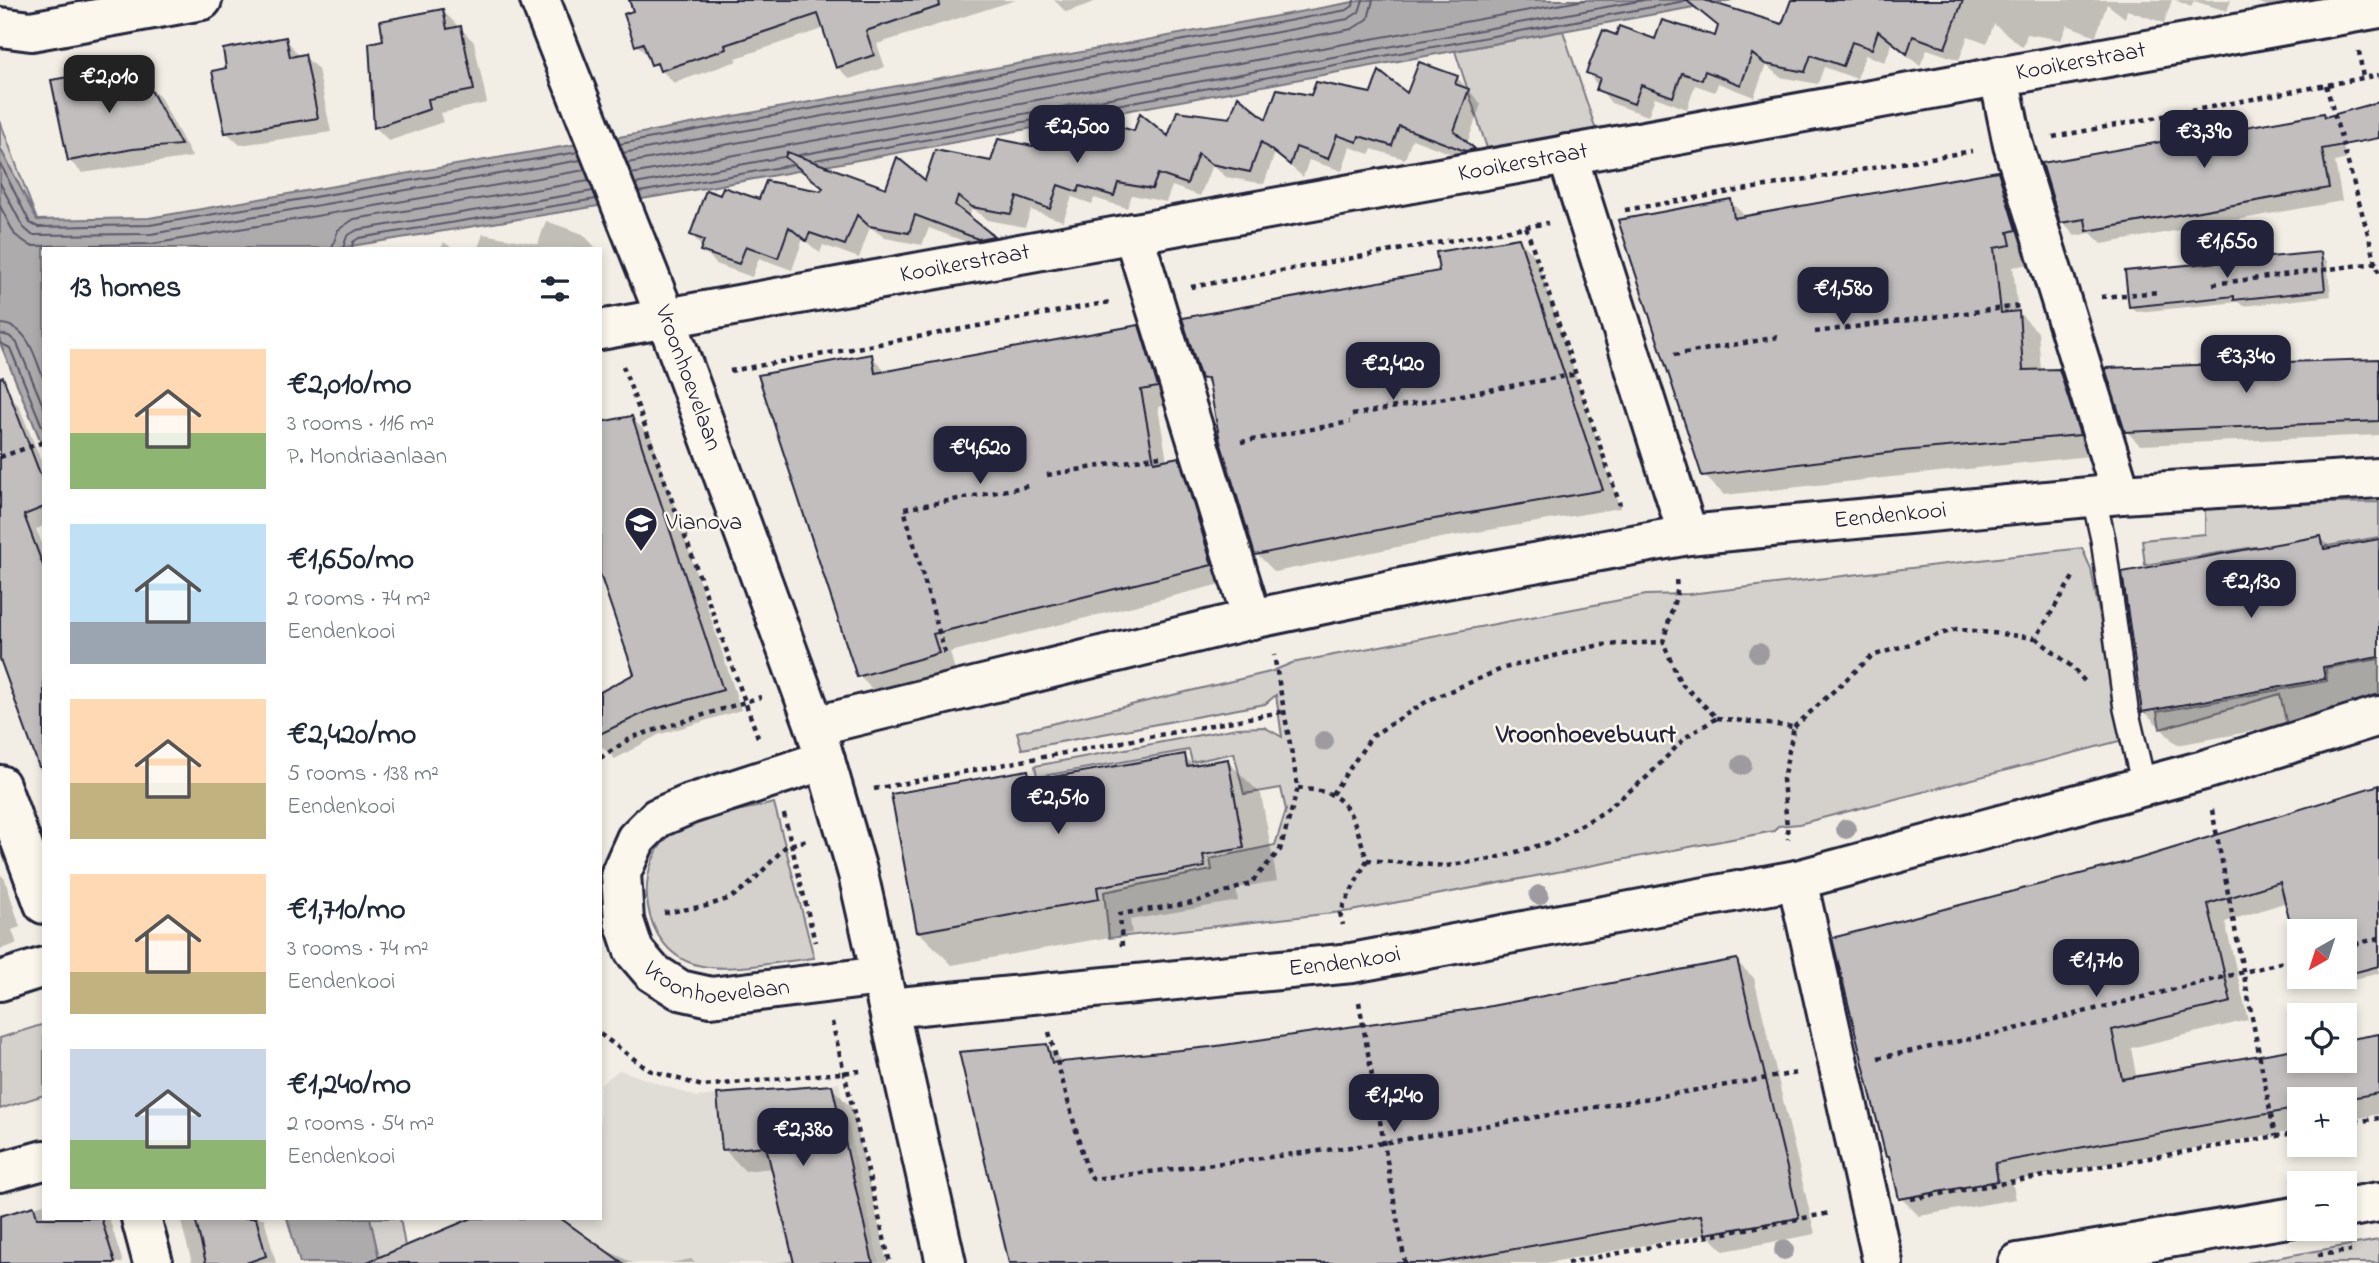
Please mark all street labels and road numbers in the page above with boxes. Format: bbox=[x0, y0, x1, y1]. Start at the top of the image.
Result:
street label: Kooikerstraat bbox=[2013, 33, 2149, 91]
street label: Kooikerstraat bbox=[1455, 134, 1591, 192]
street label: Kooikerstraat bbox=[897, 235, 1033, 293]
street label: Vroonhoevelaan bbox=[645, 299, 731, 456]
street label: Eendenkooi bbox=[1832, 493, 1948, 539]
street label: Eendenkooi bbox=[1287, 937, 1404, 987]
street label: Vroonhoevelaan bbox=[633, 953, 792, 1015]

